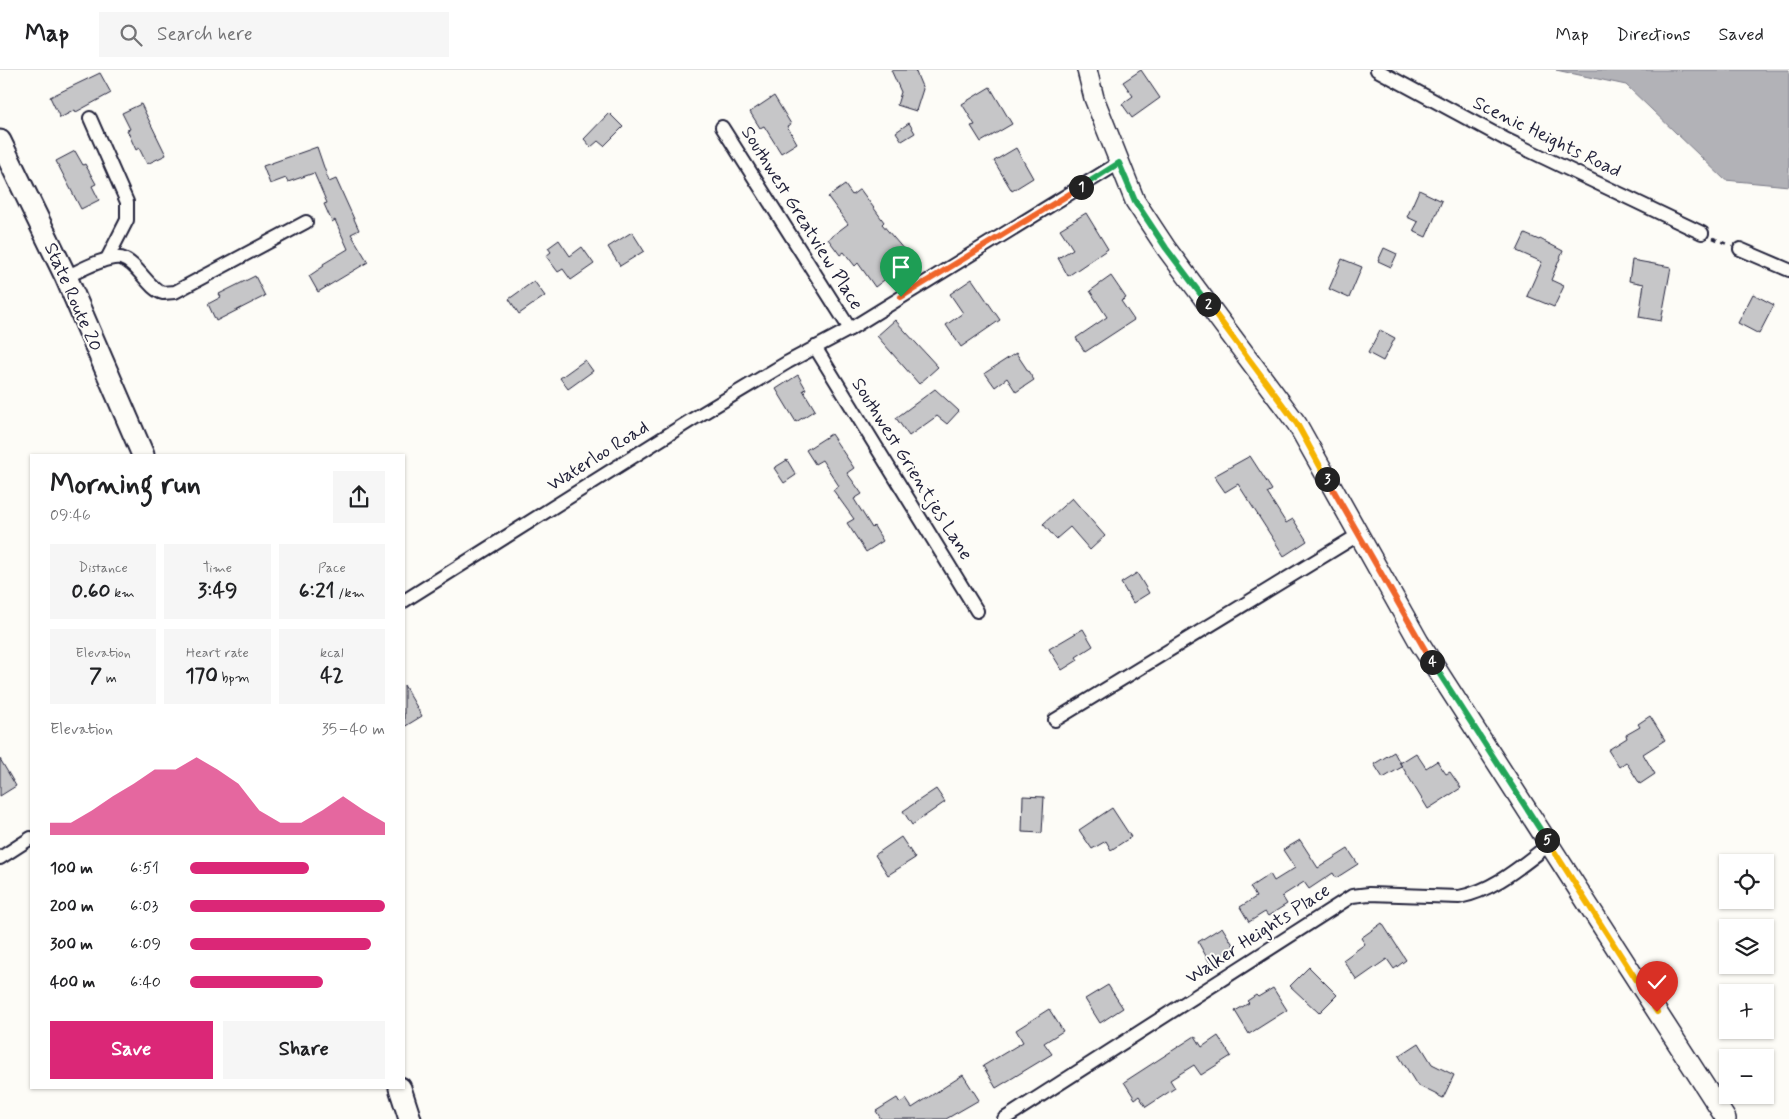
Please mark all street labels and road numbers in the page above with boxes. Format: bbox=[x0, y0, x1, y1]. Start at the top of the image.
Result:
street label: Scenic Heights Road bbox=[1468, 90, 1625, 185]
street label: Southwest Greatview Place bbox=[735, 121, 869, 315]
street label: State Route 20 bbox=[38, 239, 108, 355]
street label: Southwest Grientjes Lane bbox=[845, 373, 978, 565]
street label: Waterloo Road bbox=[542, 415, 654, 497]
street label: Walker Heights Place bbox=[1181, 878, 1336, 991]

